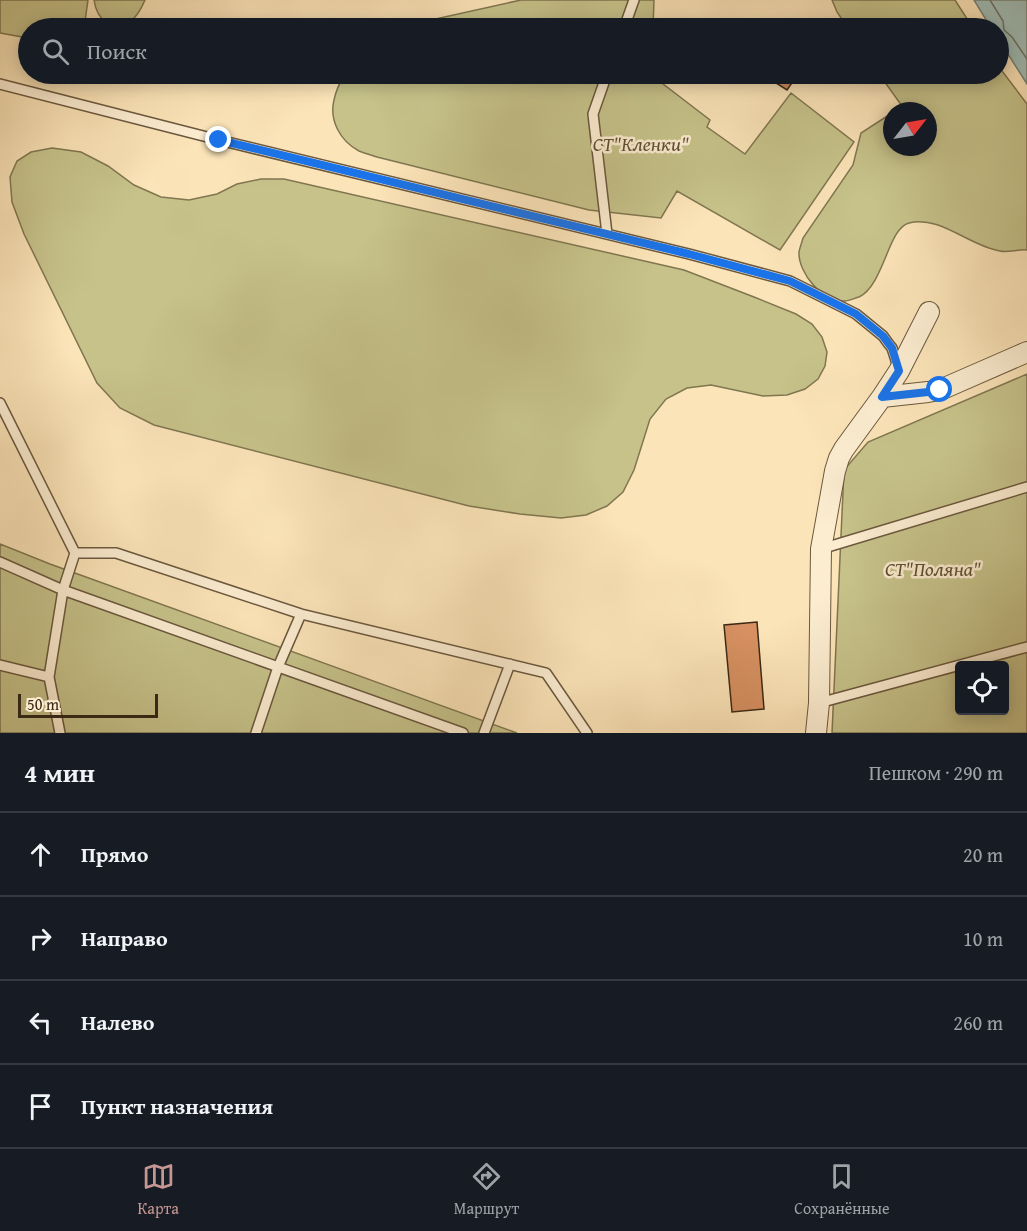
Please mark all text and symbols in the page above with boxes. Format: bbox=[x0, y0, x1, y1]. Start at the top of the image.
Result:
search box bbox=[18, 18, 1009, 84]
icon: search bbox=[39, 35, 72, 68]
text: Поиск bbox=[87, 35, 147, 67]
north arrow bbox=[883, 102, 937, 156]
route end bbox=[205, 126, 231, 152]
park label: СТ"Кленки" bbox=[593, 129, 689, 158]
route start bbox=[926, 376, 952, 402]
park label: СТ"Поляна" bbox=[885, 554, 981, 583]
map controls bbox=[955, 661, 1009, 715]
button: locate bbox=[955, 661, 1009, 715]
scale bar bbox=[18, 691, 158, 718]
text: 50 m bbox=[27, 692, 59, 716]
text: 4 мин bbox=[24, 753, 95, 792]
text: Пешком · 290 m bbox=[869, 758, 1003, 787]
icon: ahead bbox=[24, 838, 57, 871]
text: Прямо bbox=[81, 838, 148, 870]
text: 20 m bbox=[963, 840, 1003, 869]
icon: right bbox=[24, 922, 57, 955]
text: Направо bbox=[81, 922, 168, 954]
text: 10 m bbox=[963, 924, 1003, 953]
icon: left bbox=[24, 1006, 57, 1039]
text: Налево bbox=[81, 1006, 154, 1038]
text: 260 m bbox=[953, 1008, 1003, 1037]
icon: arrive bbox=[24, 1090, 57, 1123]
text: Пункт назначения bbox=[81, 1090, 273, 1122]
tab: Карта bbox=[137, 1160, 179, 1220]
tab: Маршрут bbox=[454, 1160, 519, 1220]
tab: Сохранённые bbox=[794, 1160, 890, 1220]

